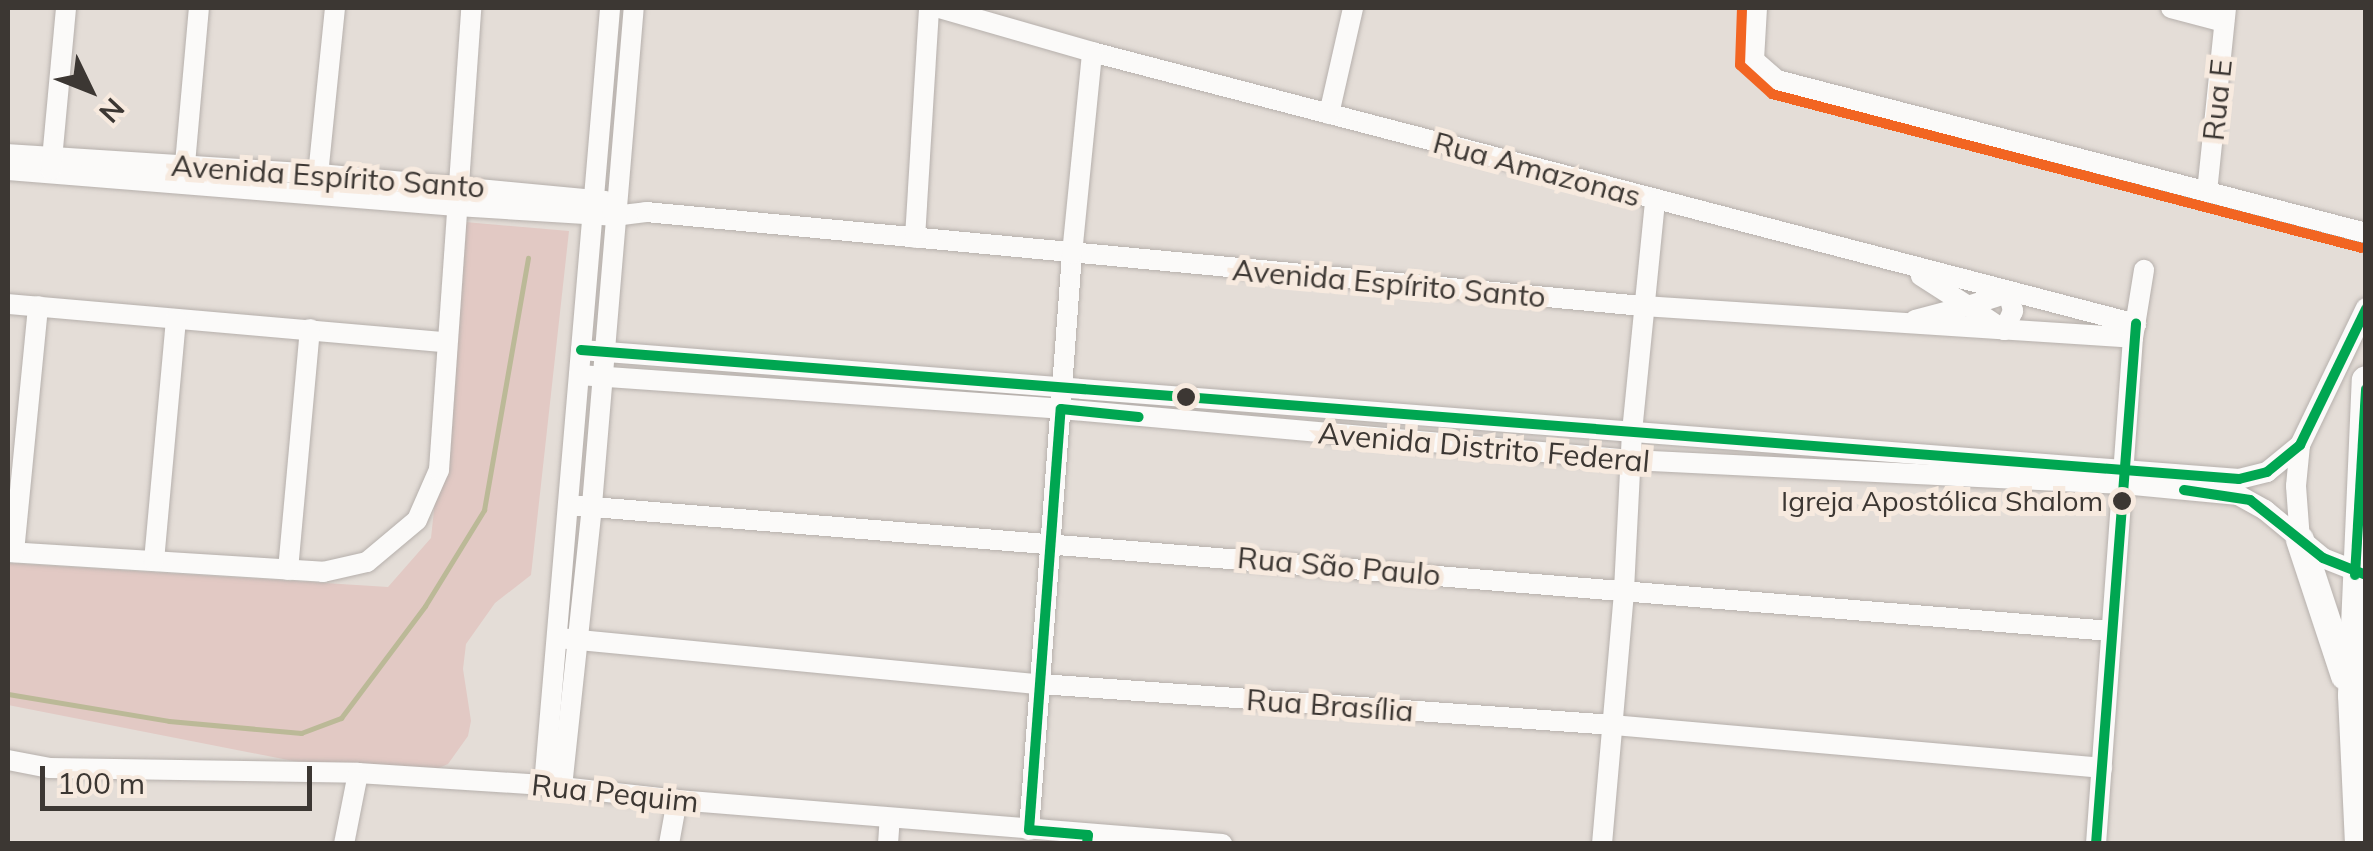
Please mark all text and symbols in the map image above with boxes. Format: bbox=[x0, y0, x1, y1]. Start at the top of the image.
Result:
north arrow bbox=[40, 40, 140, 140]
street label: Rua E bbox=[2195, 58, 2239, 142]
text: N bbox=[92, 91, 132, 130]
street label: Rua Amazonas bbox=[1429, 124, 1645, 214]
street label: Avenida Espírito Santo bbox=[170, 147, 486, 205]
street label: Avenida Espírito Santo bbox=[1231, 251, 1547, 315]
unlabelled marker bbox=[1176, 387, 1196, 407]
street label: Avenida Distrito Federal bbox=[1317, 415, 1651, 479]
place label: Igreja Apostólica Shalom bbox=[1781, 484, 2103, 518]
marker: Igreja Apostólica Shalom bbox=[2112, 491, 2132, 511]
street label: Rua São Paulo bbox=[1236, 539, 1442, 593]
street label: Rua Brasília bbox=[1245, 681, 1415, 729]
scale bar bbox=[45, 746, 318, 808]
text: 100 m bbox=[57, 764, 145, 802]
street label: Rua Pequim bbox=[530, 766, 700, 820]

